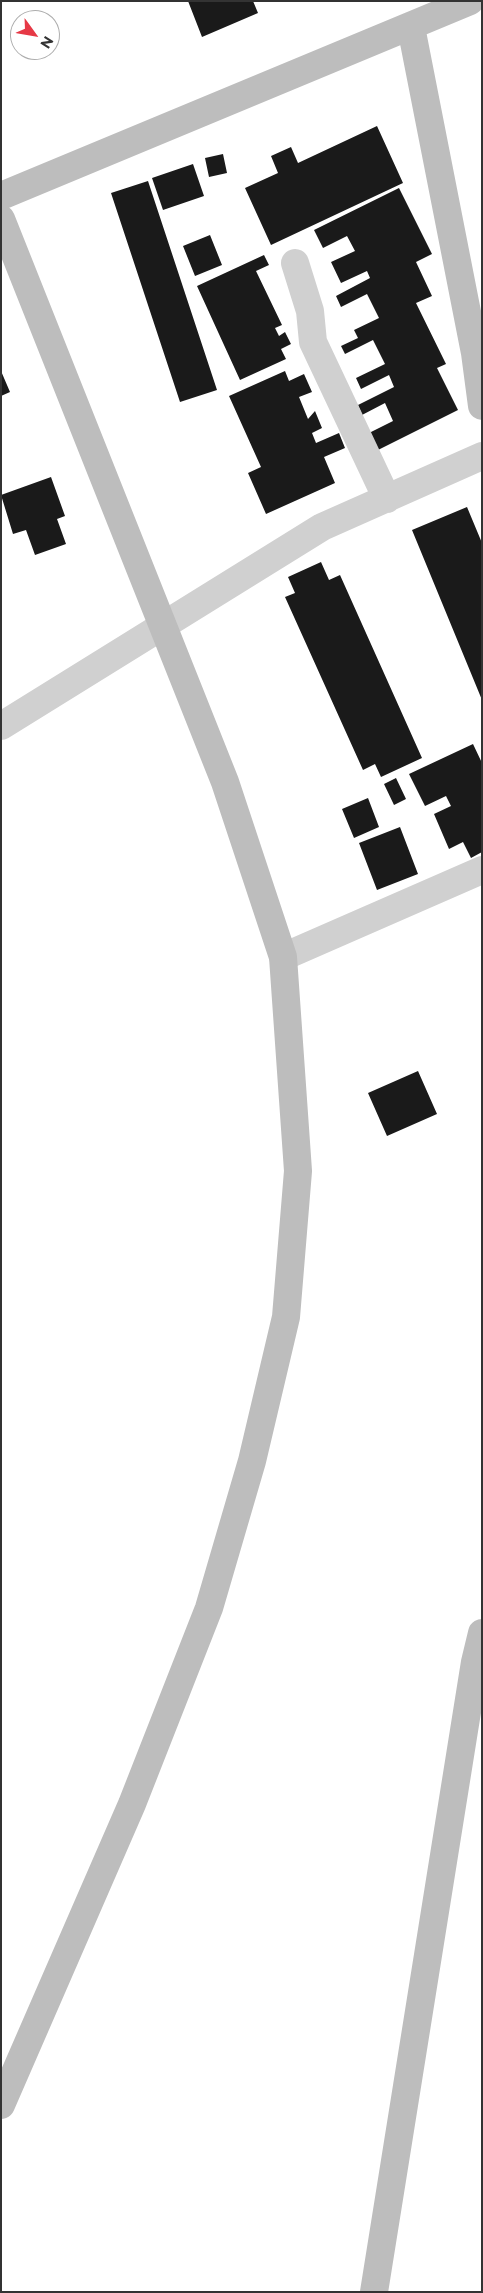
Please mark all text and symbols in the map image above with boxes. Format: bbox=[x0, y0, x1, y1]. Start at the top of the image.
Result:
north arrow bbox=[10, 10, 60, 60]
text: N bbox=[36, 33, 58, 52]

